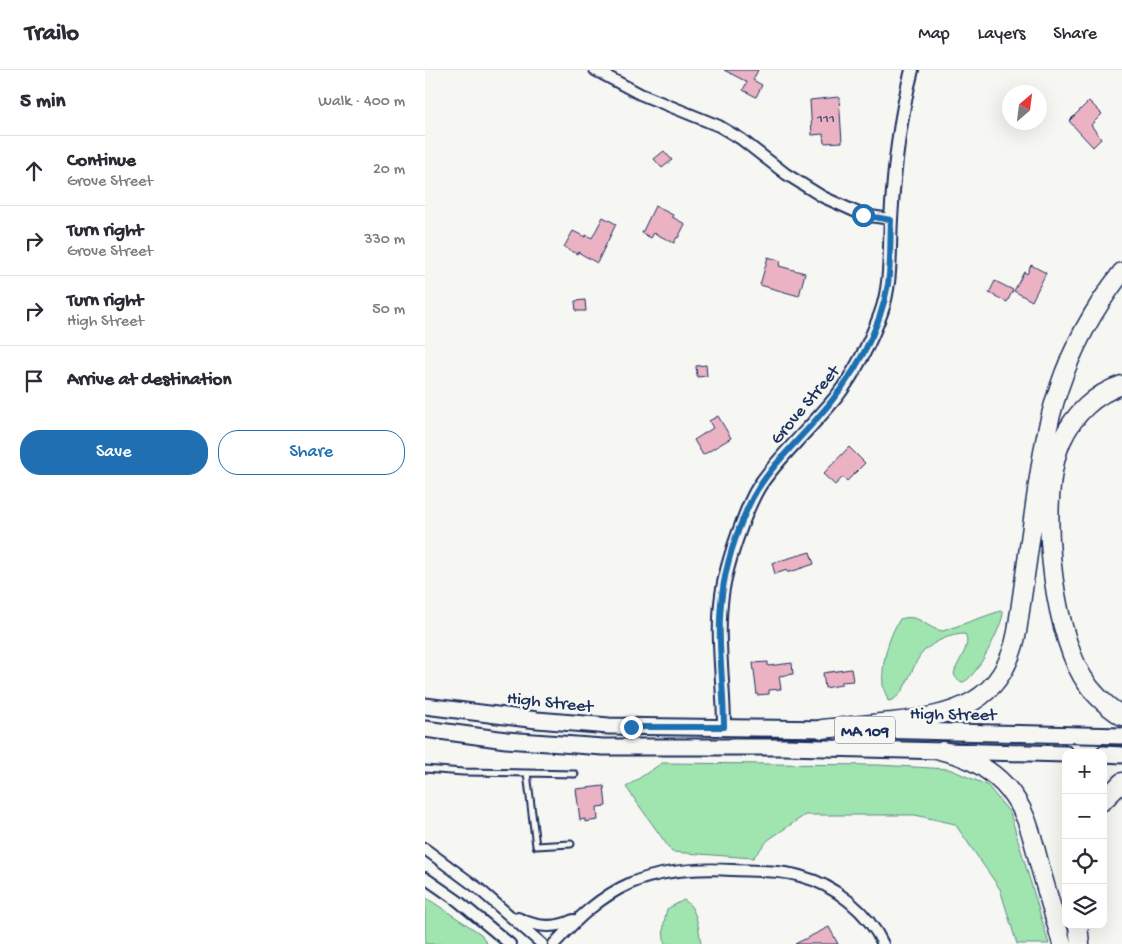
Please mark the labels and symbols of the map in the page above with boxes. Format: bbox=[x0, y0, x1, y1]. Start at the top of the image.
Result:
north arrow bbox=[1002, 85, 1047, 130]
house number: 111 bbox=[816, 110, 835, 128]
route start bbox=[852, 204, 875, 227]
street label: Grove Street bbox=[767, 361, 846, 449]
street label: High Street bbox=[506, 689, 595, 719]
street label: High Street bbox=[910, 704, 998, 727]
route end bbox=[620, 716, 643, 739]
road number: MA 109 bbox=[835, 716, 895, 744]

